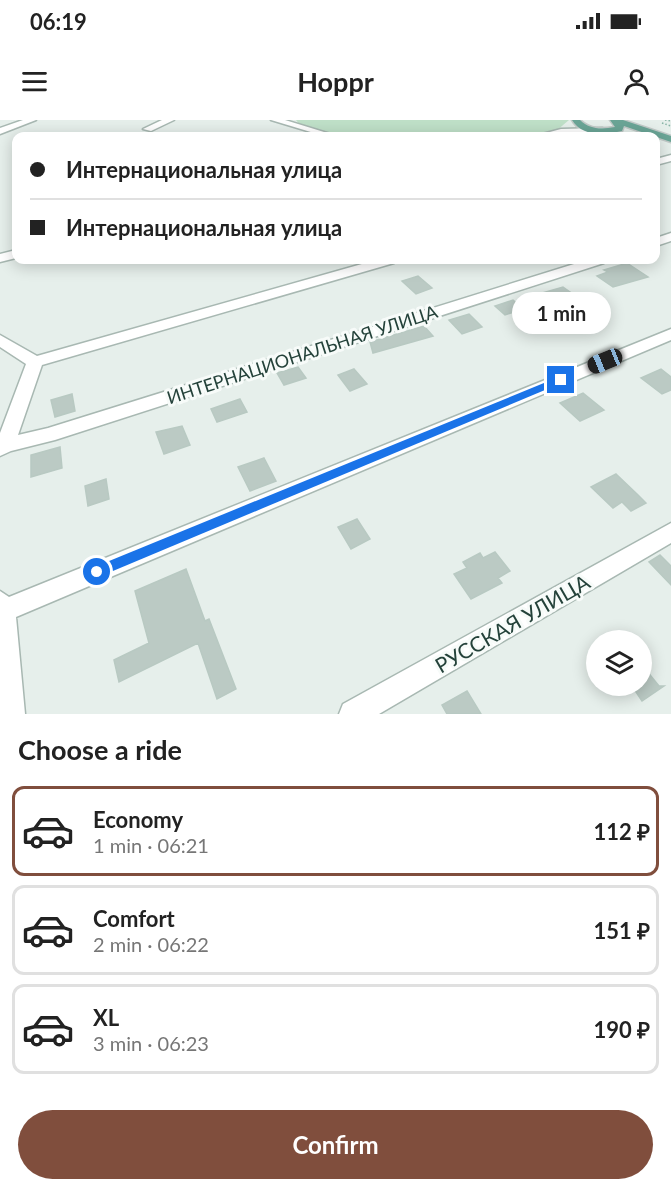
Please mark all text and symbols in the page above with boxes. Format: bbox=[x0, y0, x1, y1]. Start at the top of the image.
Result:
text: 06:19 bbox=[30, 8, 87, 35]
icon: menu bbox=[18, 65, 51, 98]
text: Hoppr bbox=[297, 65, 374, 98]
icon: person bbox=[620, 65, 653, 98]
text: Интернациональная улица bbox=[66, 156, 342, 183]
text: Интернациональная улица bbox=[66, 214, 342, 241]
callout: 1 min bbox=[512, 293, 610, 335]
street label: ИНТЕРНАЦИОНАЛЬНАЯ УЛИЦА bbox=[164, 300, 441, 408]
text: 1 min bbox=[537, 301, 586, 325]
car bbox=[585, 346, 625, 376]
route end bbox=[547, 366, 574, 393]
route start bbox=[83, 558, 110, 585]
street label: РУССКАЯ УЛИЦА bbox=[430, 568, 594, 677]
map controls bbox=[586, 630, 652, 696]
button: layers bbox=[586, 630, 652, 696]
text: Choose a ride bbox=[18, 733, 182, 766]
icon: car bbox=[21, 804, 75, 858]
text: Economy bbox=[93, 806, 183, 833]
text: 112 ₽ bbox=[594, 818, 650, 845]
text: 1 min · 06:21 bbox=[93, 833, 209, 857]
icon: car bbox=[21, 903, 75, 957]
text: Comfort bbox=[93, 905, 175, 932]
text: 151 ₽ bbox=[594, 917, 650, 944]
text: 2 min · 06:22 bbox=[93, 932, 209, 956]
icon: car bbox=[21, 1002, 75, 1056]
text: XL bbox=[93, 1004, 119, 1031]
text: 190 ₽ bbox=[594, 1016, 650, 1043]
text: 3 min · 06:23 bbox=[93, 1031, 209, 1055]
button: Confirm bbox=[18, 1110, 653, 1179]

